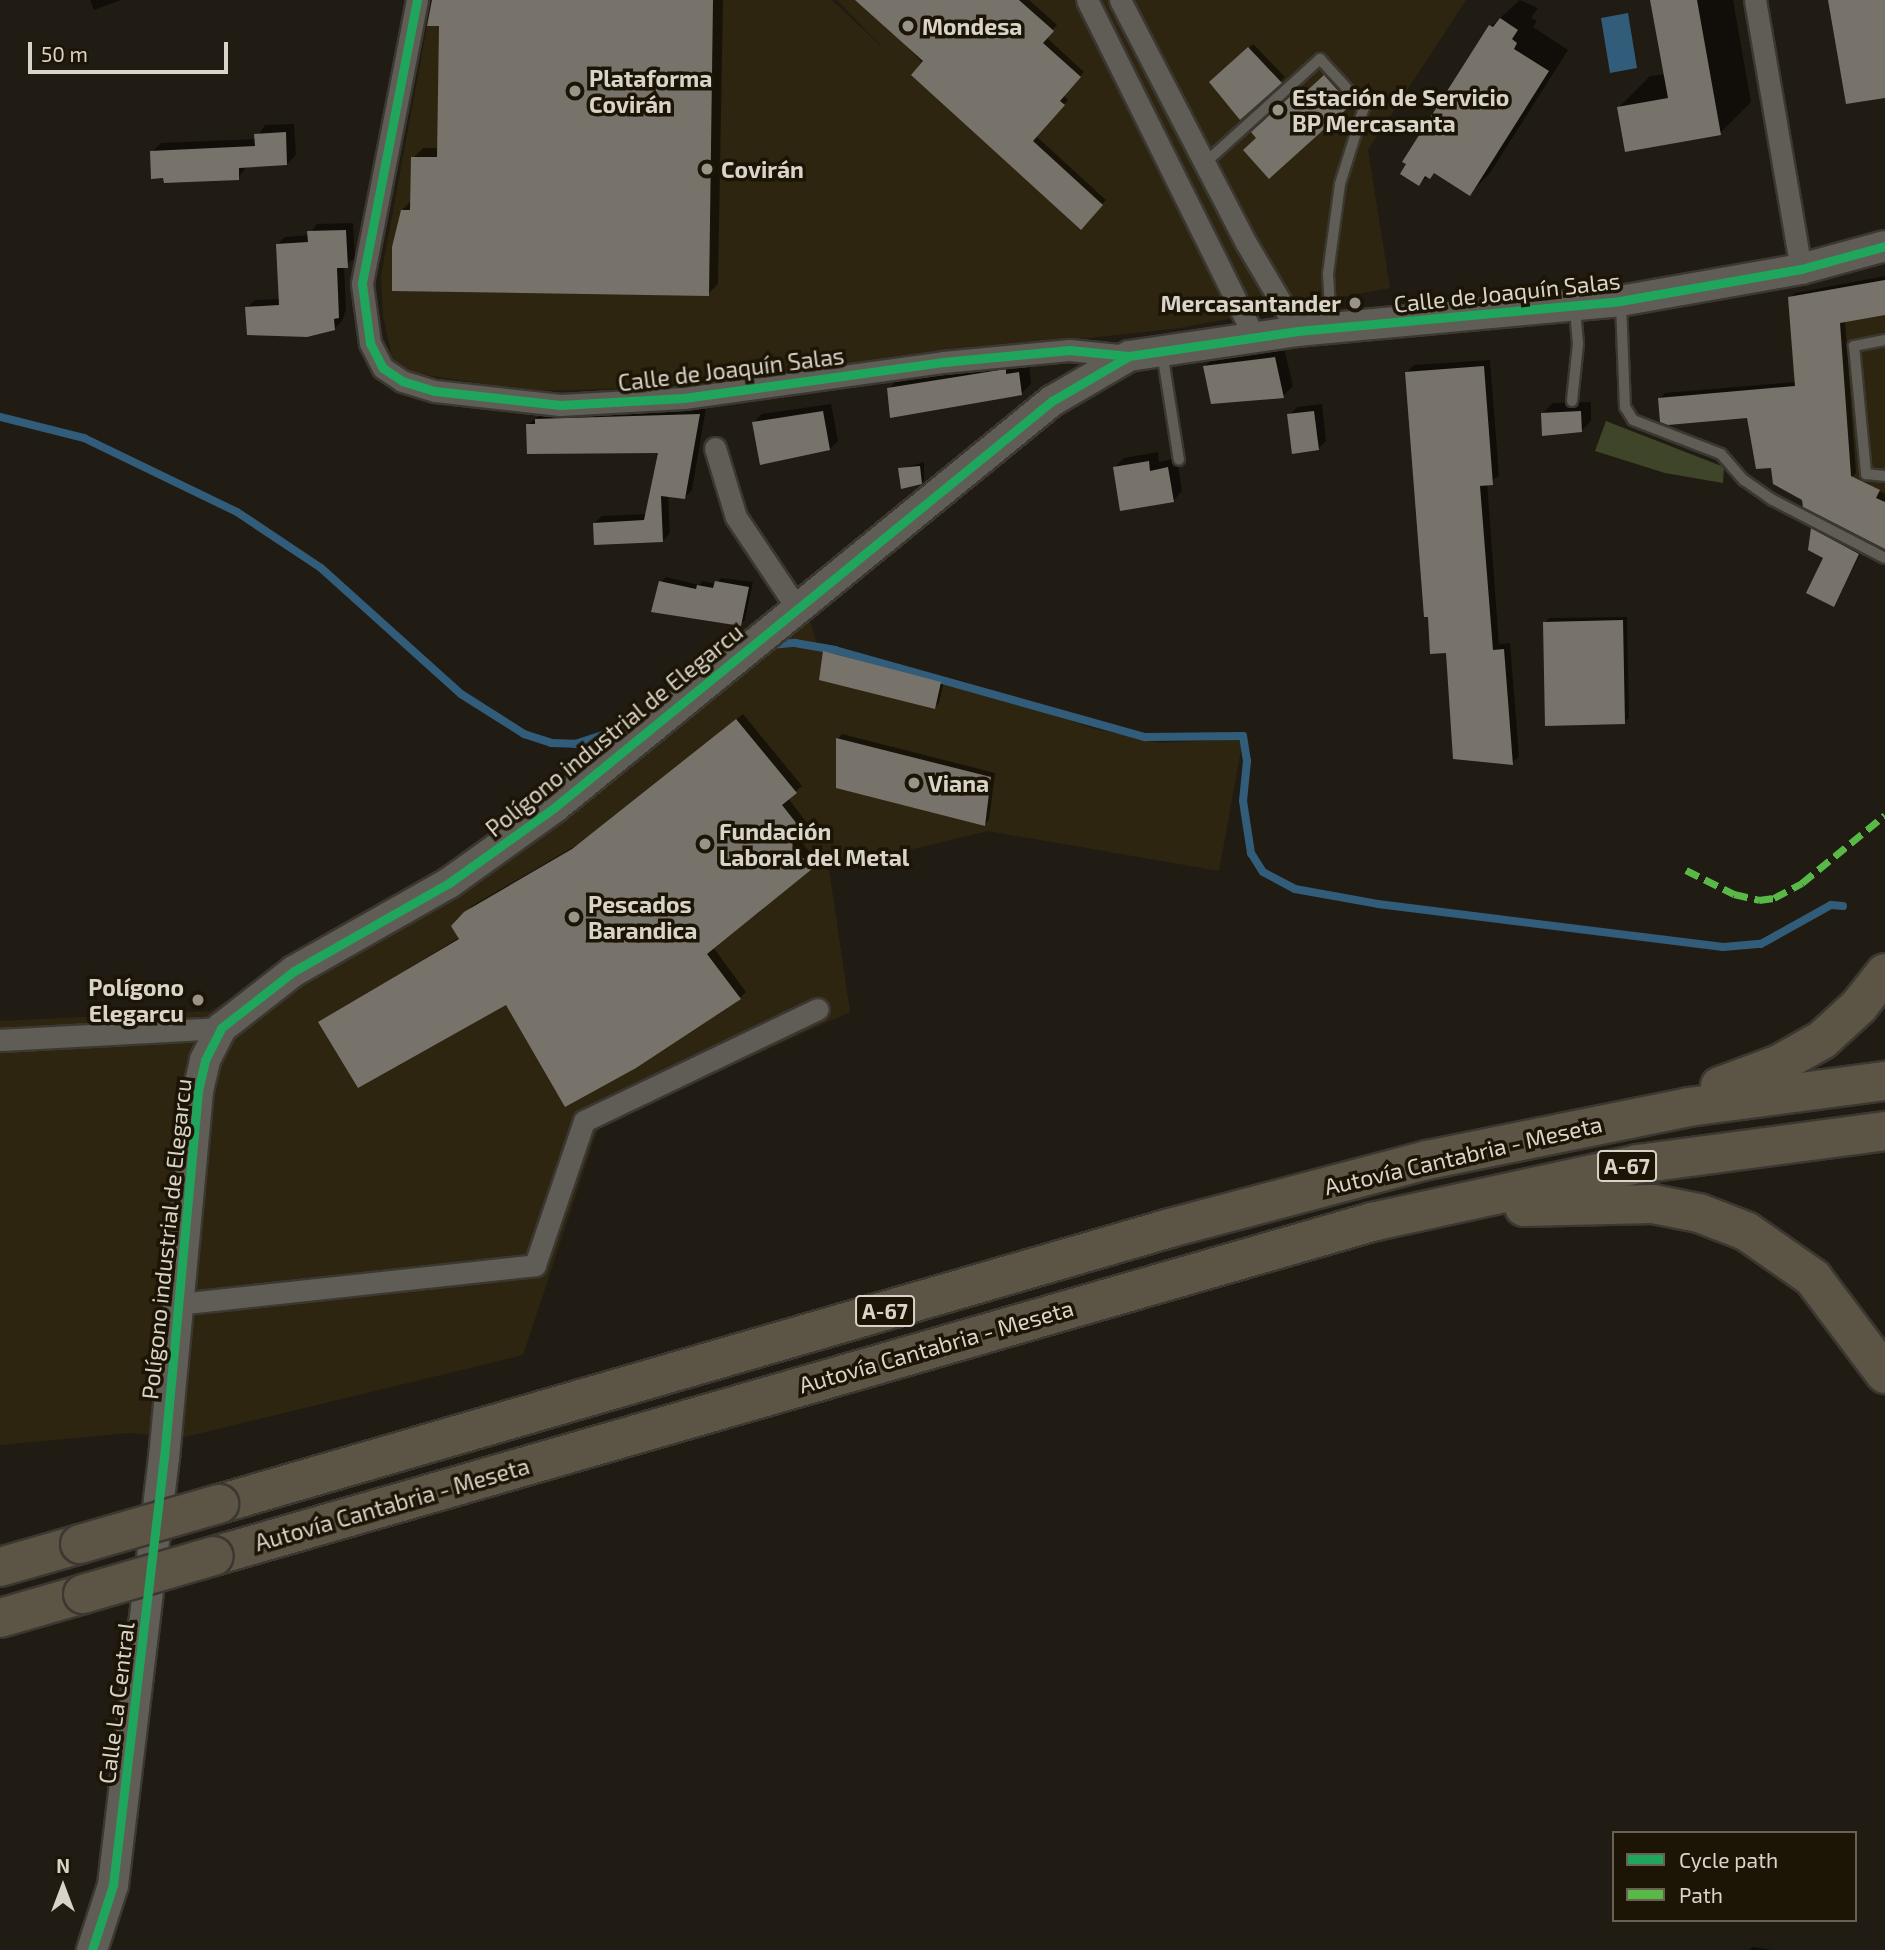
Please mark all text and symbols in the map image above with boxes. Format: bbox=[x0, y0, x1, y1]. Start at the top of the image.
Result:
place label: Mondesa bbox=[922, 12, 1022, 40]
marker: Mondesa bbox=[900, 18, 916, 34]
scale bar bbox=[32, 28, 231, 72]
text: 50 m bbox=[41, 41, 88, 66]
place label: Plataforma Covirán bbox=[589, 64, 712, 118]
marker: Plataforma Covirán bbox=[567, 83, 583, 99]
place label: Estación de Servicio BP Mercasanta bbox=[1292, 83, 1509, 137]
marker: Estación de Servicio BP Mercasanta bbox=[1270, 102, 1286, 118]
place label: Covirán bbox=[721, 155, 804, 183]
marker: Covirán bbox=[699, 161, 715, 177]
street label: Calle de Joaquín Salas bbox=[1392, 266, 1622, 318]
place label: Mercasantander bbox=[1161, 289, 1341, 317]
marker: Mercasantander bbox=[1347, 295, 1363, 311]
street label: Calle de Joaquín Salas bbox=[616, 341, 846, 397]
street label: Polígono industrial de Elegarcu bbox=[480, 618, 748, 842]
place label: Viana bbox=[928, 769, 989, 797]
marker: Viana bbox=[906, 775, 922, 791]
place label: Fundación Laboral del Metal bbox=[719, 817, 910, 871]
marker: Fundación Laboral del Metal bbox=[697, 836, 713, 852]
place label: Pescados Barandica bbox=[588, 890, 697, 944]
marker: Pescados Barandica bbox=[566, 909, 582, 925]
place label: Polígono Elegarcu bbox=[88, 973, 184, 1027]
marker: Polígono Elegarcu bbox=[190, 992, 206, 1008]
street label: Polígono industrial de Elegarcu bbox=[135, 1077, 197, 1401]
street label: Autovía Cantabria - Meseta bbox=[1321, 1110, 1605, 1200]
road number: A-67 bbox=[1596, 1148, 1658, 1184]
street label: Autovía Cantabria - Meseta bbox=[795, 1294, 1077, 1398]
road number: A-67 bbox=[854, 1294, 917, 1328]
street label: Autovía Cantabria - Meseta bbox=[251, 1452, 533, 1556]
street label: Calle La Central bbox=[92, 1621, 140, 1785]
legend bbox=[1612, 1831, 1857, 1922]
text: Cycle path bbox=[1679, 1847, 1778, 1872]
north arrow bbox=[28, 1852, 98, 1922]
text: N bbox=[56, 1854, 70, 1877]
text: Path bbox=[1679, 1882, 1723, 1907]

